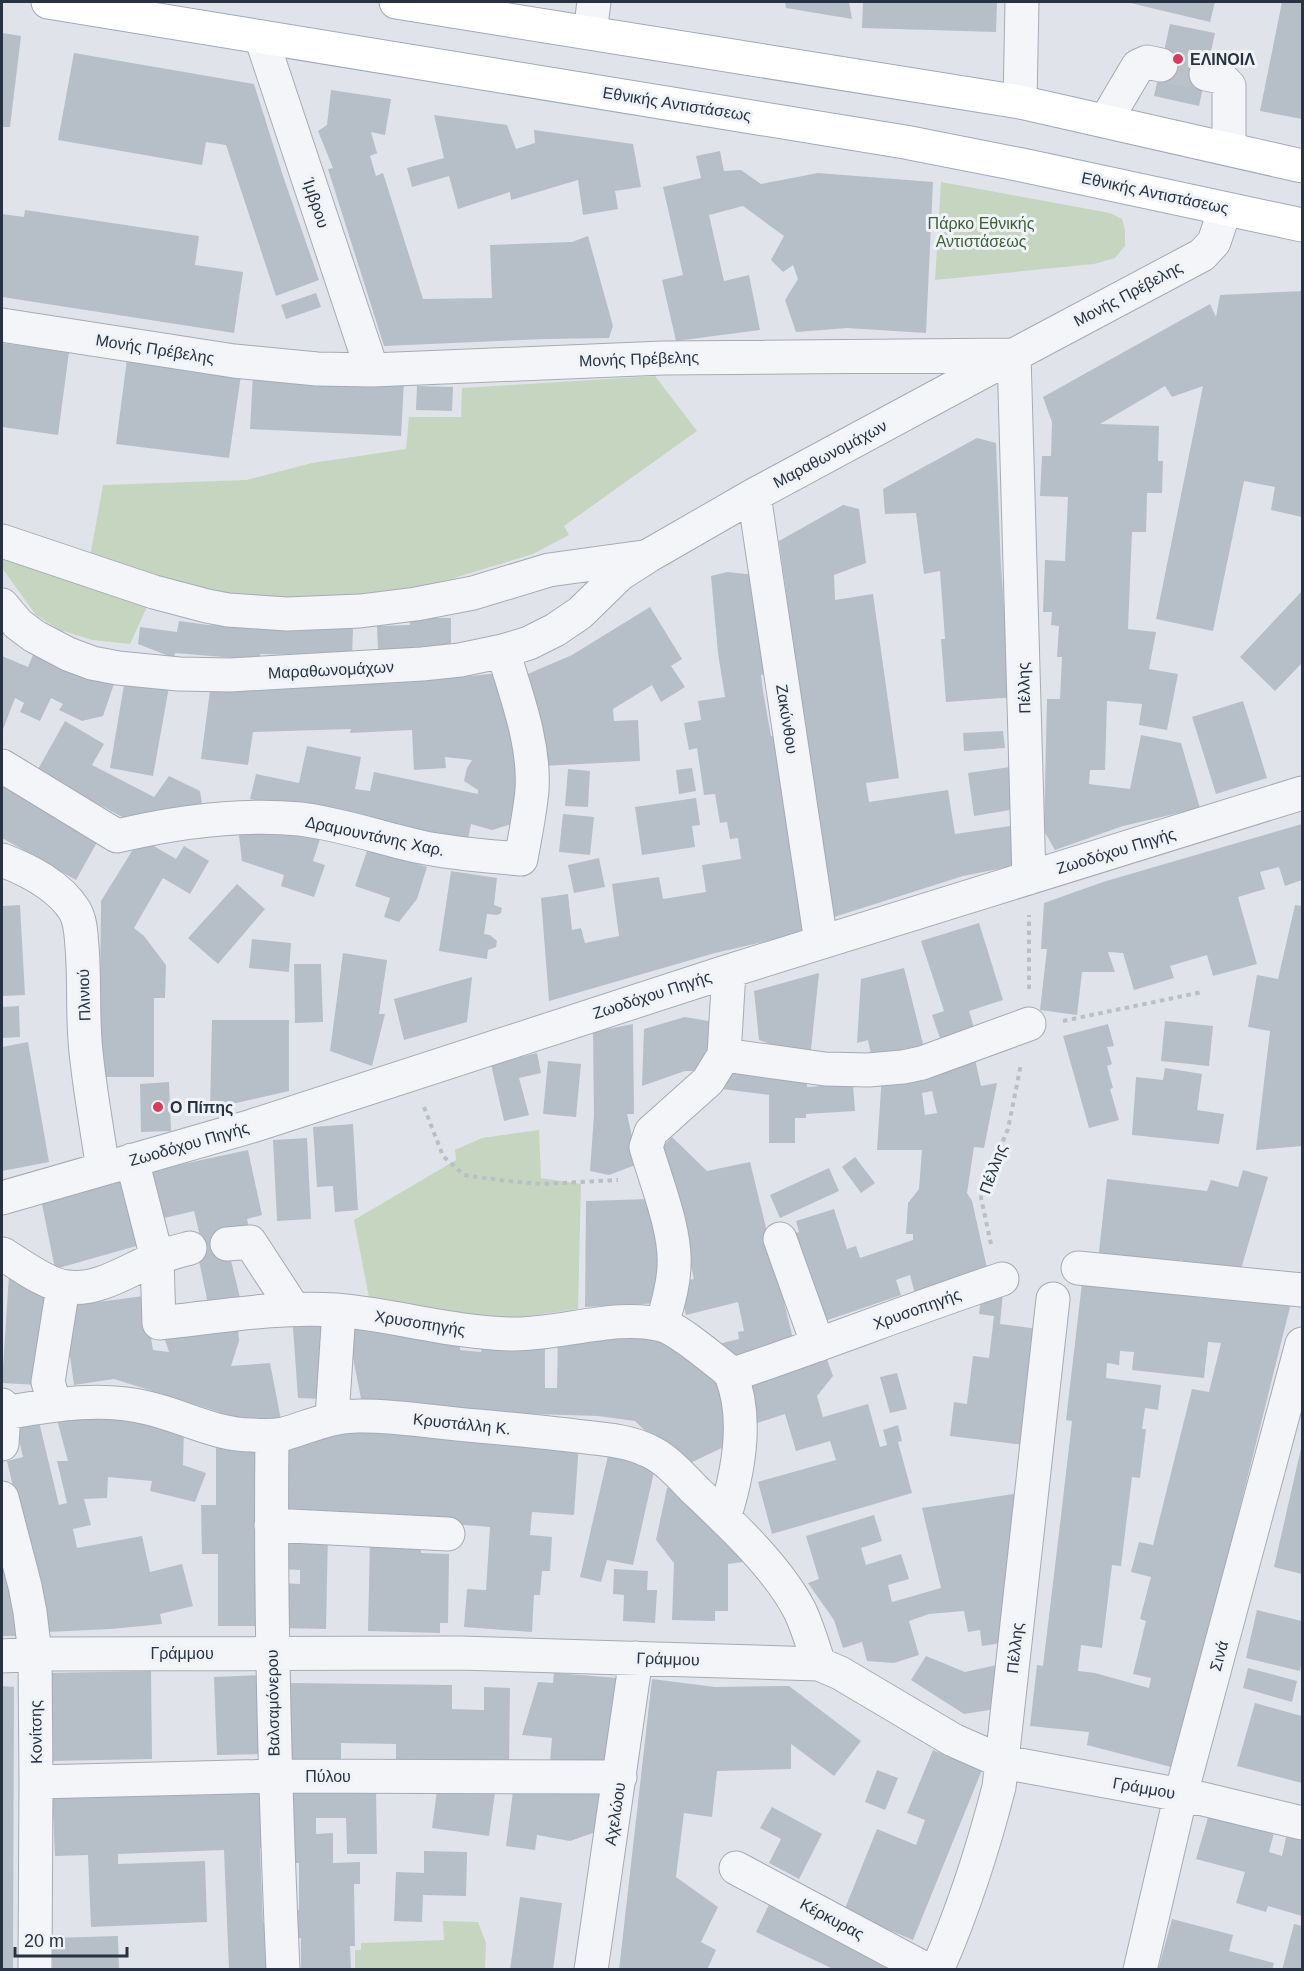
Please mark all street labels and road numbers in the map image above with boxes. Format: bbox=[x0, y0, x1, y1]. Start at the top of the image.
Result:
street label: Εθνικής Αντιστάσεως bbox=[602, 84, 753, 124]
street label: Εθνικής Αντιστάσεως bbox=[1080, 169, 1230, 217]
street label: Ίμβρου bbox=[300, 175, 332, 230]
street label: Μονής Πρέβελης bbox=[1071, 258, 1185, 330]
street label: Μονής Πρέβελης bbox=[94, 331, 216, 367]
street label: Μονής Πρέβελης bbox=[579, 348, 700, 370]
street label: Μαραθωνομάχων bbox=[770, 417, 890, 491]
street label: Μαραθωνομάχων bbox=[268, 658, 394, 682]
street label: Πέλλης bbox=[1015, 662, 1033, 714]
street label: Ζακύνθου bbox=[773, 683, 801, 755]
street label: Δραμουντάνης Χαρ. bbox=[304, 813, 446, 859]
street label: Ζωοδόχου Πηγής bbox=[1054, 825, 1178, 877]
street label: Ζωοδόχου Πηγής bbox=[591, 968, 714, 1022]
street label: Πλινιού bbox=[75, 969, 93, 1021]
street label: Ζωοδόχου Πηγής bbox=[127, 1119, 251, 1169]
street label: Πέλλης bbox=[976, 1142, 1010, 1196]
street label: Χρυσοπηγής bbox=[871, 1285, 963, 1333]
street label: Χρυσοπηγής bbox=[373, 1307, 467, 1339]
street label: Κρυστάλλη Κ. bbox=[412, 1410, 512, 1438]
street label: Πέλλης bbox=[1004, 1621, 1026, 1674]
street label: Σινά bbox=[1207, 1639, 1231, 1673]
street label: Γράμμου bbox=[150, 1645, 214, 1662]
street label: Βαλσαμόνερου bbox=[264, 1649, 282, 1757]
street label: Γράμμου bbox=[636, 1649, 700, 1669]
street label: Κονίτσης bbox=[27, 1700, 45, 1764]
street label: Πύλου bbox=[305, 1768, 351, 1785]
street label: Γράμμου bbox=[1111, 1774, 1177, 1802]
street label: Αχελώου bbox=[602, 1781, 628, 1847]
street label: Κέρκυρας bbox=[797, 1895, 867, 1943]

